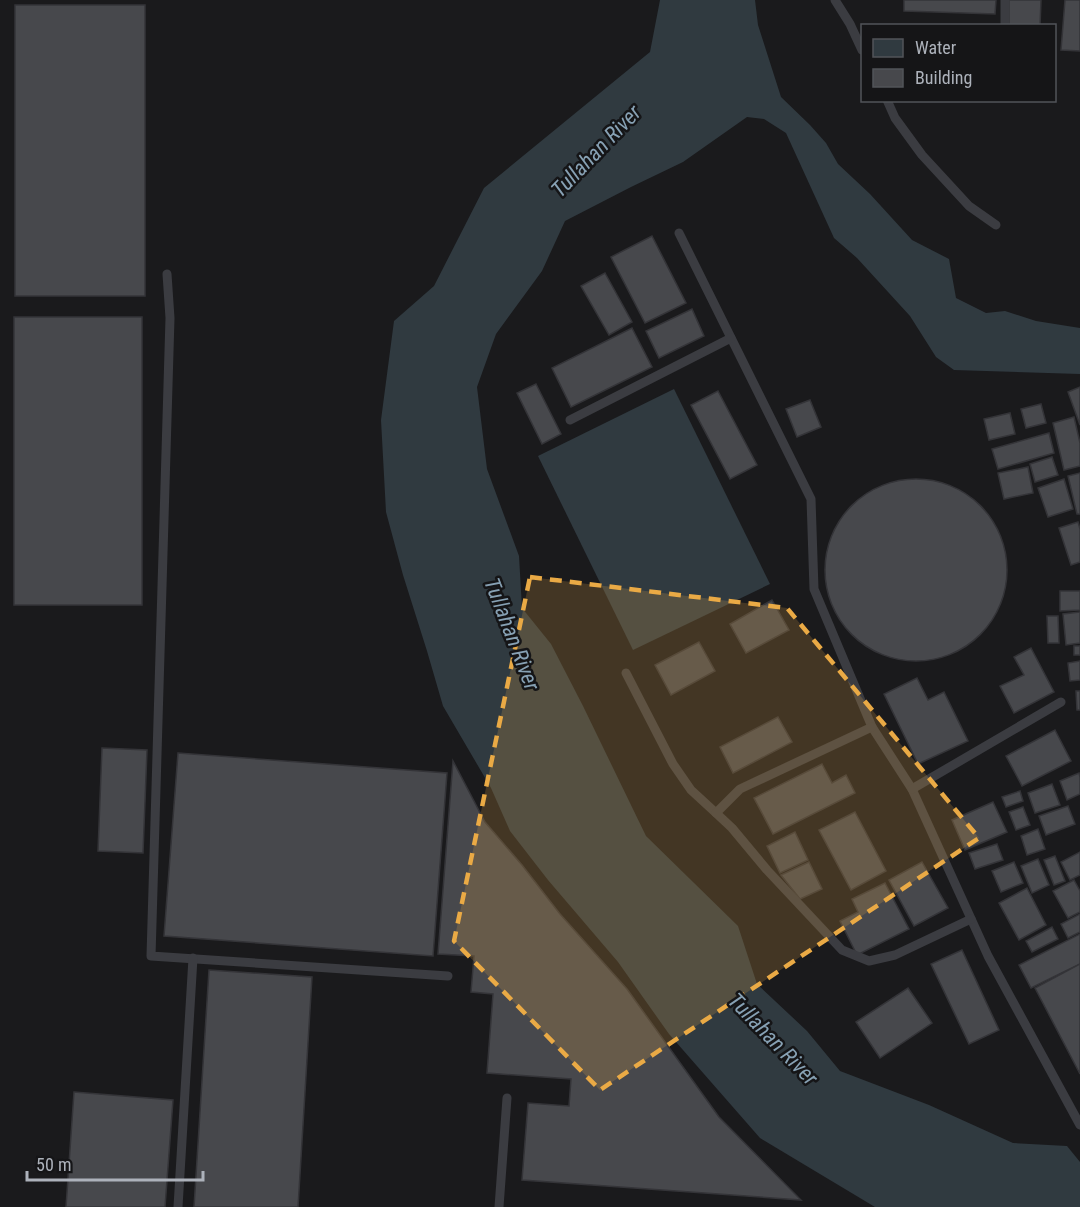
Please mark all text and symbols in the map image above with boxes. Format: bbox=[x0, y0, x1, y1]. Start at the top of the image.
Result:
legend bbox=[861, 24, 1056, 102]
text: Water bbox=[915, 37, 957, 58]
text: Building bbox=[915, 67, 972, 88]
water label: Tullahan River bbox=[546, 100, 646, 202]
water label: Tullahan River bbox=[479, 574, 545, 694]
water label: Tullahan River bbox=[723, 988, 823, 1090]
scale bar bbox=[27, 1144, 202, 1182]
text: 50 m bbox=[36, 1154, 71, 1175]

